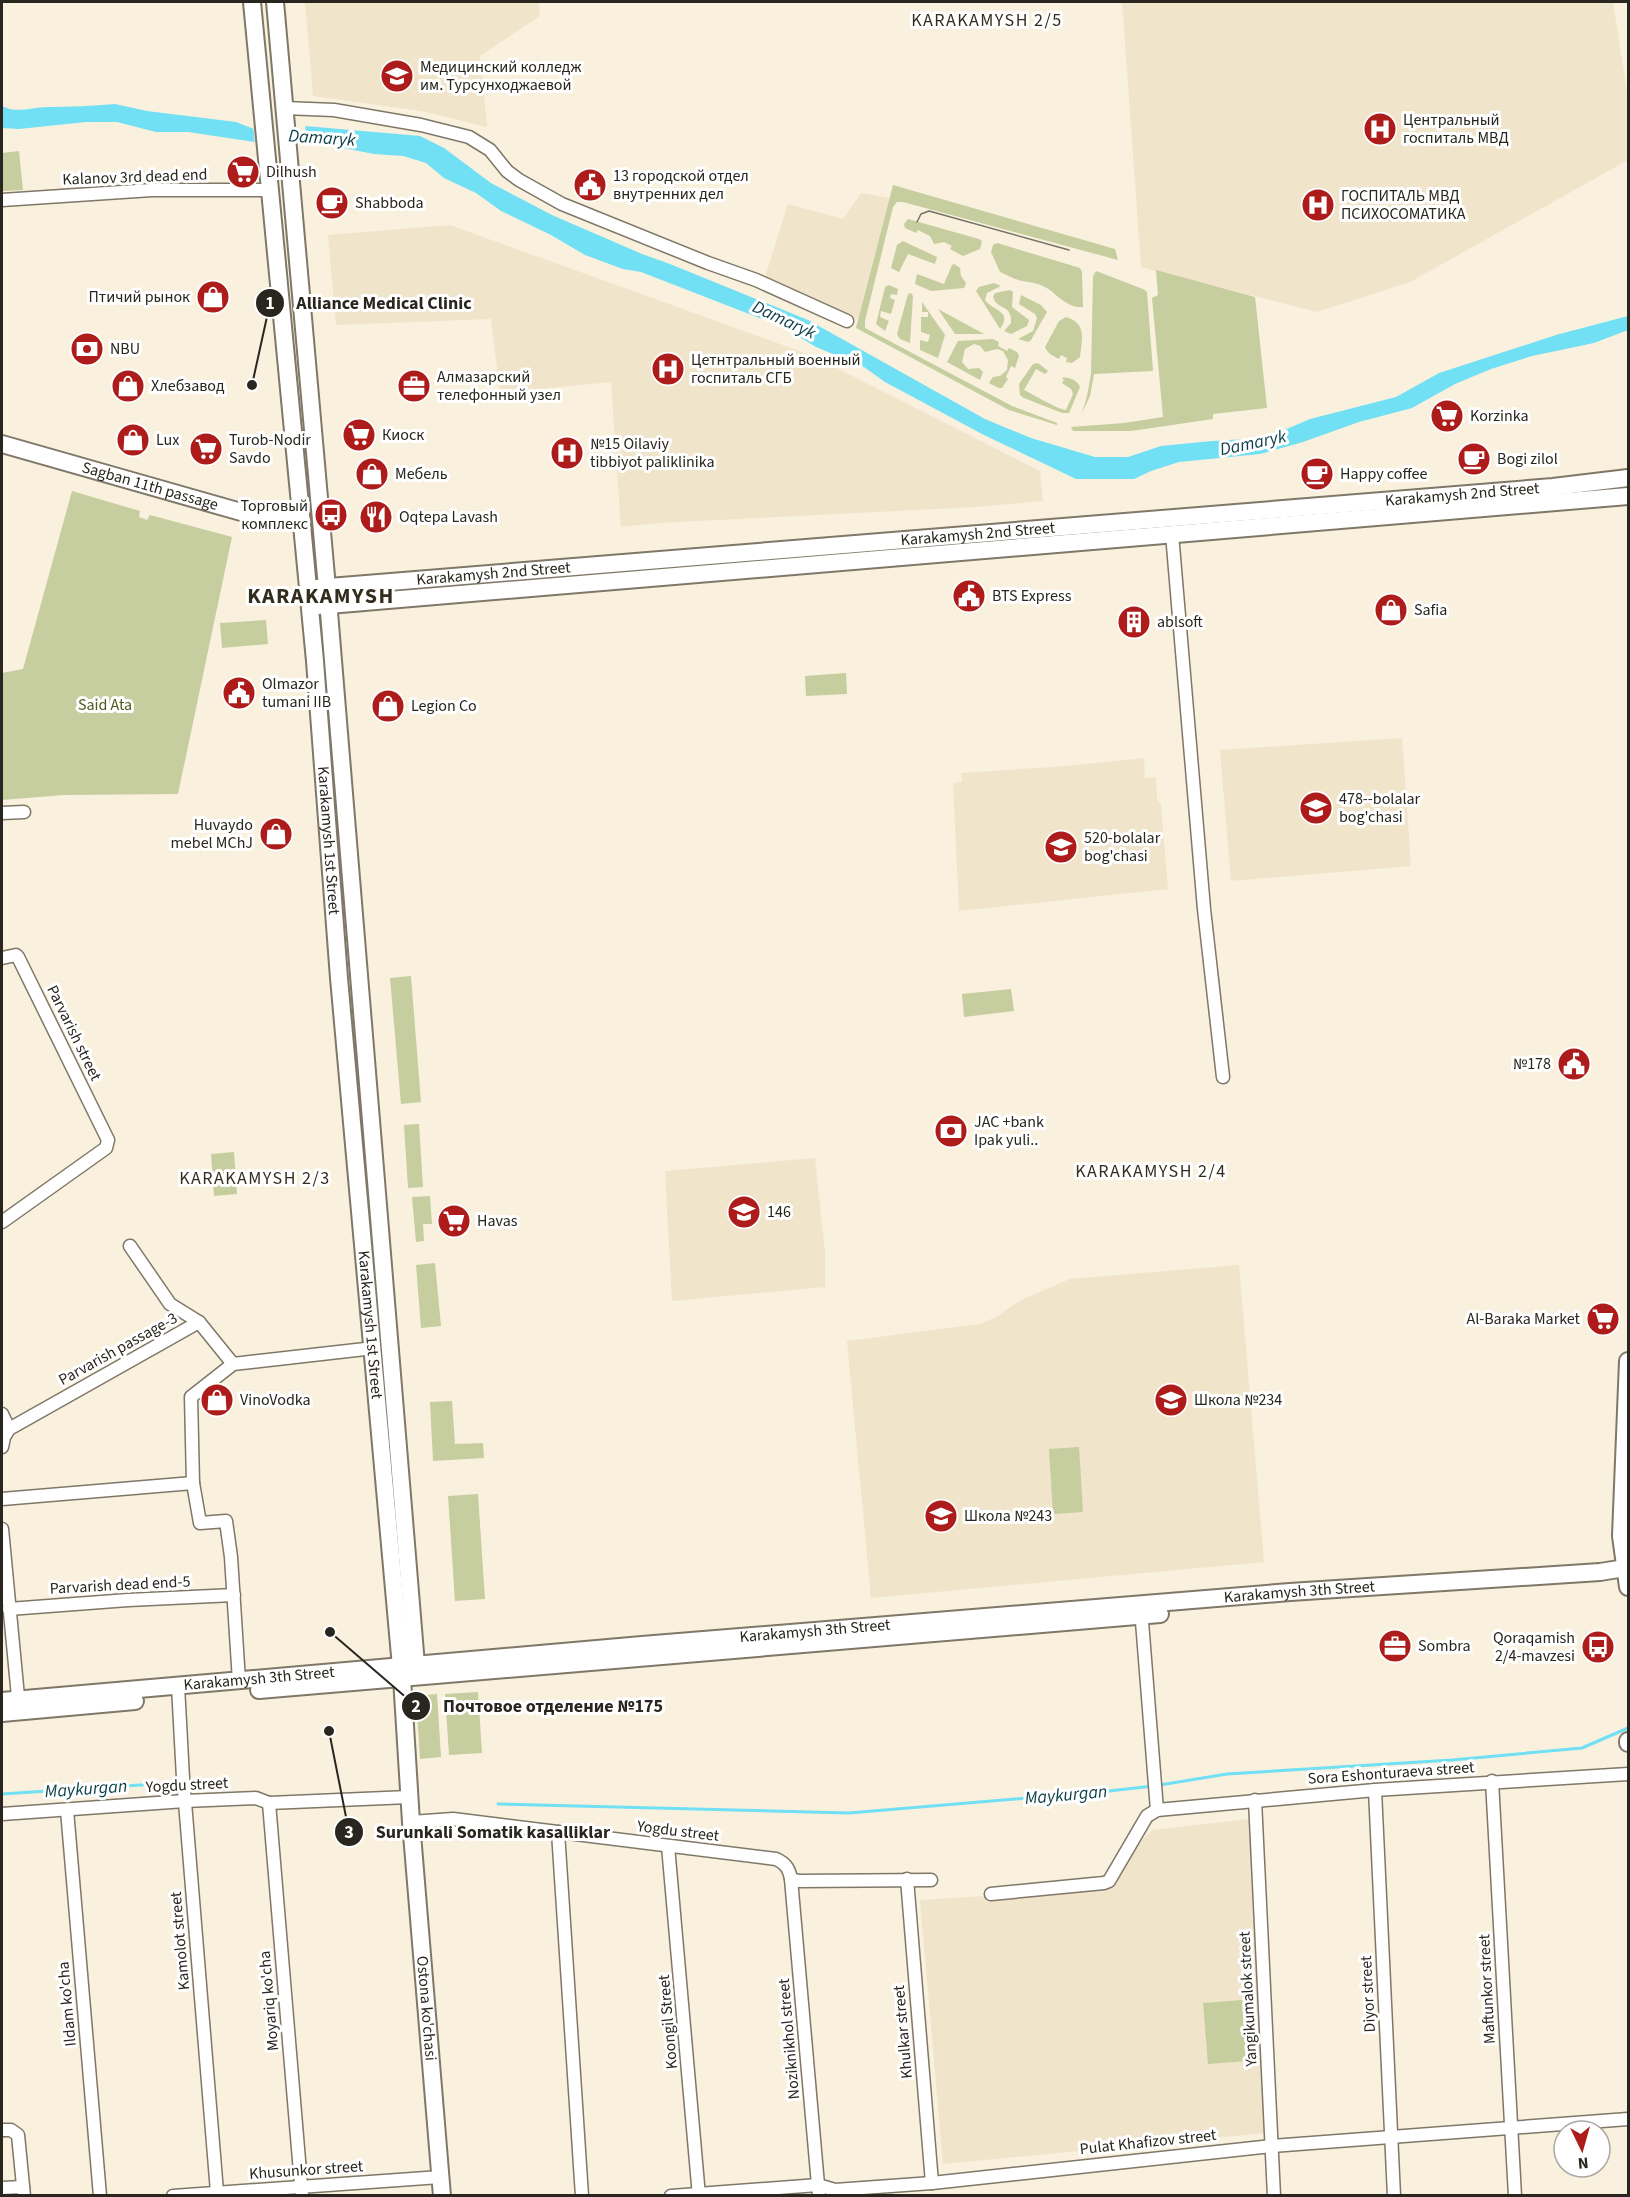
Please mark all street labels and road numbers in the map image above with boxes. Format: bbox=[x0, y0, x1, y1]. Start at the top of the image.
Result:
street label: Kalanov 3rd dead end bbox=[62, 163, 208, 191]
street label: Sagban 11th passage bbox=[79, 456, 221, 516]
street label: Karakamysh 2nd Street bbox=[1384, 477, 1541, 512]
street label: Karakamysh 2nd Street bbox=[900, 517, 1056, 551]
street label: Karakamysh 2nd Street bbox=[415, 556, 572, 591]
street label: Karakamysh 1st Street bbox=[312, 765, 345, 916]
street label: Parvarish street bbox=[41, 981, 107, 1085]
street label: Karakamysh 1st Street bbox=[353, 1250, 388, 1400]
street label: Parvarish passage-3 bbox=[55, 1307, 181, 1391]
street label: Parvarish dead end-5 bbox=[49, 1570, 191, 1600]
street label: Karakamysh 3th Street bbox=[1223, 1576, 1376, 1608]
street label: Karakamysh 3th Street bbox=[739, 1614, 892, 1648]
street label: Karakamysh 3th Street bbox=[183, 1661, 336, 1696]
street label: Sora Eshonturaeva street bbox=[1307, 1756, 1476, 1790]
street label: Yogdu street bbox=[144, 1772, 229, 1798]
street label: Yogdu street bbox=[635, 1815, 721, 1847]
street label: Kamolot street bbox=[165, 1890, 195, 1991]
street label: Yangikumalok street bbox=[1233, 1930, 1263, 2068]
street label: Maftunkor street bbox=[1473, 1933, 1501, 2045]
street label: Moyariq ko'cha bbox=[254, 1950, 284, 2052]
street label: Diyor street bbox=[1355, 1954, 1381, 2033]
street label: Ostona ko'chasi bbox=[411, 1955, 442, 2062]
street label: Ildam ko'cha bbox=[52, 1961, 82, 2047]
street label: Koongil Street bbox=[653, 1973, 683, 2070]
street label: Noziknikhol street bbox=[773, 1977, 805, 2100]
street label: Khulkar street bbox=[888, 1984, 918, 2080]
street label: Pulat Khafizov street bbox=[1079, 2124, 1218, 2160]
street label: Khusunkor street bbox=[248, 2155, 364, 2185]

